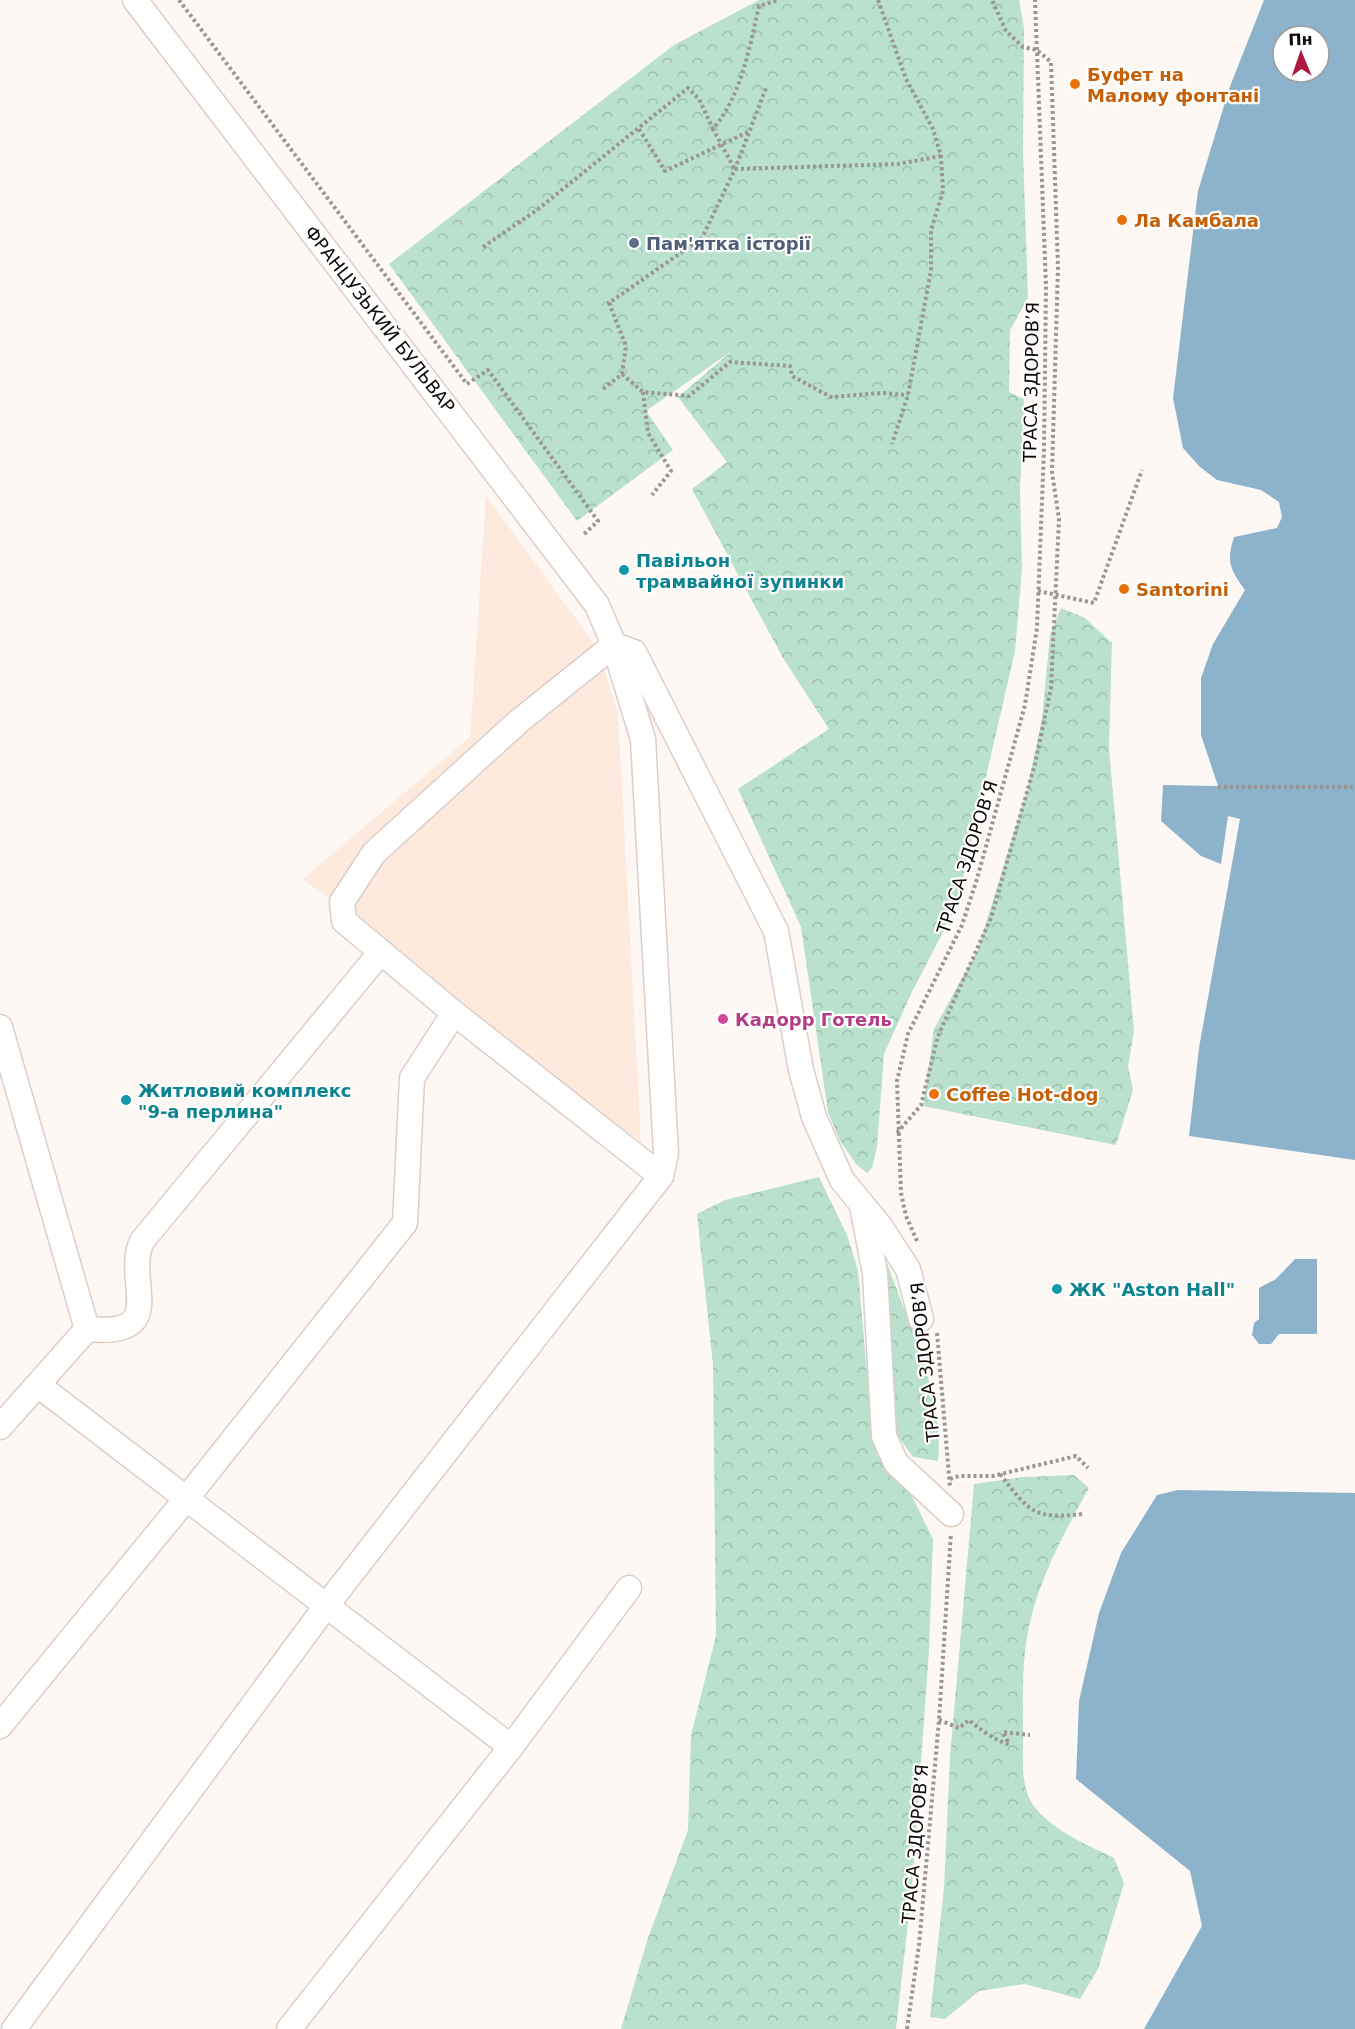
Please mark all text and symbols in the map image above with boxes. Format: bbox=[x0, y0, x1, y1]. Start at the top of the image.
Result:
north arrow bbox=[1271, 24, 1331, 84]
text: Пн bbox=[1288, 30, 1313, 49]
place label: Буфет на Малому фонтані bbox=[1087, 64, 1259, 106]
marker: Буфет на Малому фонтані bbox=[1068, 77, 1082, 91]
place label: Ла Камбала bbox=[1134, 210, 1259, 231]
marker: Ла Камбала bbox=[1115, 213, 1129, 227]
street label: ФРАНЦУЗЬКИЙ БУЛЬВАР bbox=[301, 221, 460, 417]
place label: Пам'ятка історії bbox=[646, 233, 811, 254]
marker: Пам'ятка історії bbox=[627, 236, 641, 250]
street label: ТРАСА ЗДОРОВ’Я bbox=[1019, 302, 1043, 463]
place label: Павільон трамвайної зупинки bbox=[636, 550, 844, 592]
marker: Павільон трамвайної зупинки bbox=[617, 563, 631, 577]
place label: Santorini bbox=[1136, 579, 1229, 600]
marker: Santorini bbox=[1117, 582, 1131, 596]
street label: ТРАСА ЗДОРОВ’Я bbox=[932, 778, 1002, 937]
place label: Кадорр Готель bbox=[735, 1009, 892, 1030]
marker: Кадорр Готель bbox=[716, 1012, 730, 1026]
place label: Житловий комплекс "9-а перлина" bbox=[138, 1080, 352, 1122]
place label: Coffee Hot-dog bbox=[946, 1084, 1098, 1105]
marker: Coffee Hot-dog bbox=[927, 1087, 941, 1101]
marker: Житловий комплекс "9-а перлина" bbox=[119, 1093, 133, 1107]
place label: ЖК "Aston Hall" bbox=[1069, 1279, 1235, 1300]
street label: ТРАСА ЗДОРОВ’Я bbox=[906, 1281, 944, 1444]
marker: ЖК "Aston Hall" bbox=[1050, 1282, 1064, 1296]
street label: ТРАСА ЗДОРОВ’Я bbox=[897, 1763, 932, 1926]

